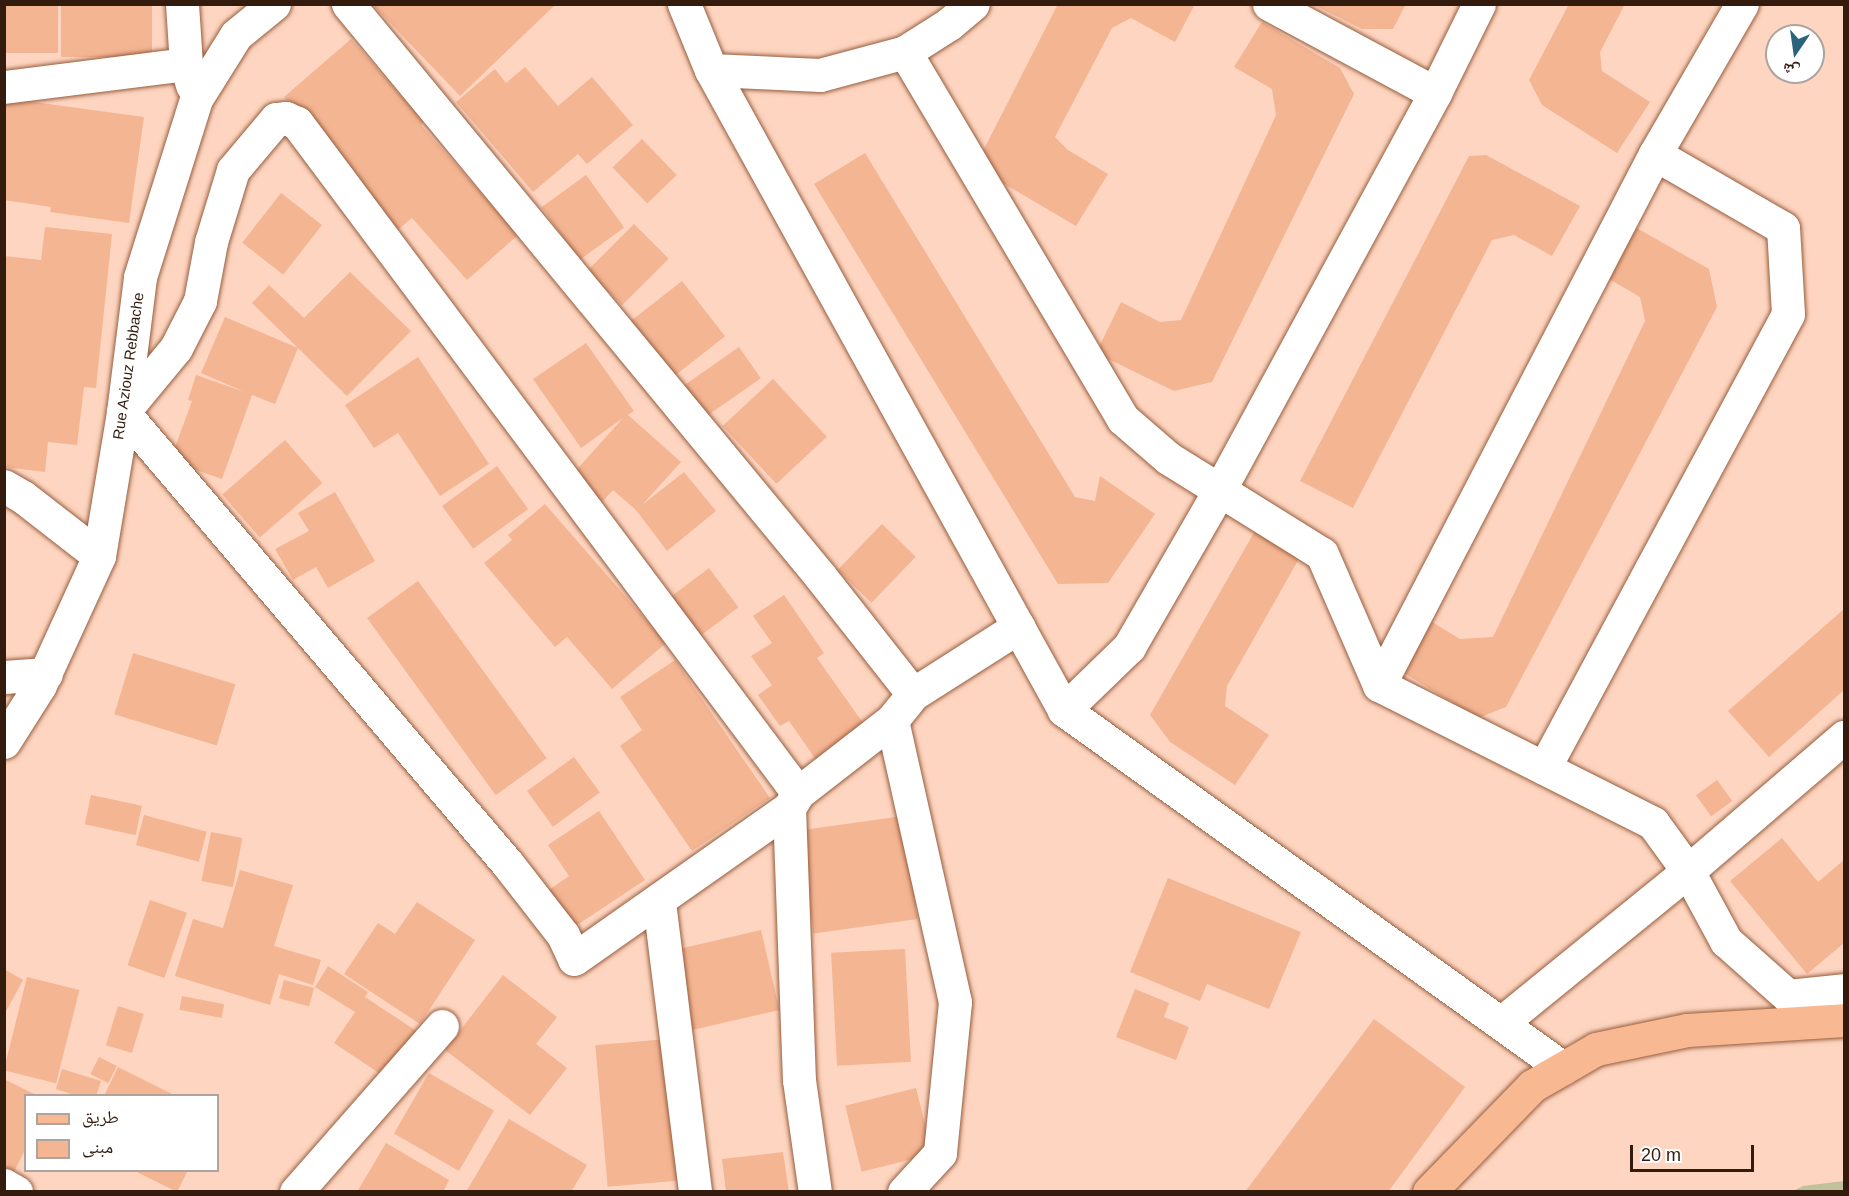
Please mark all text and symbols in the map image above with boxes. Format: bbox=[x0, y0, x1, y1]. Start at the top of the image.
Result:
north arrow bbox=[1765, 24, 1825, 84]
text: ش bbox=[1781, 60, 1801, 80]
street label: Rue Aziouz Rebbache bbox=[109, 291, 147, 441]
legend bbox=[24, 1094, 219, 1172]
text: طريق bbox=[82, 1107, 119, 1127]
scale bar bbox=[1633, 1133, 1758, 1171]
text: مبنى bbox=[82, 1137, 113, 1157]
text: 20 m bbox=[1641, 1145, 1681, 1165]

